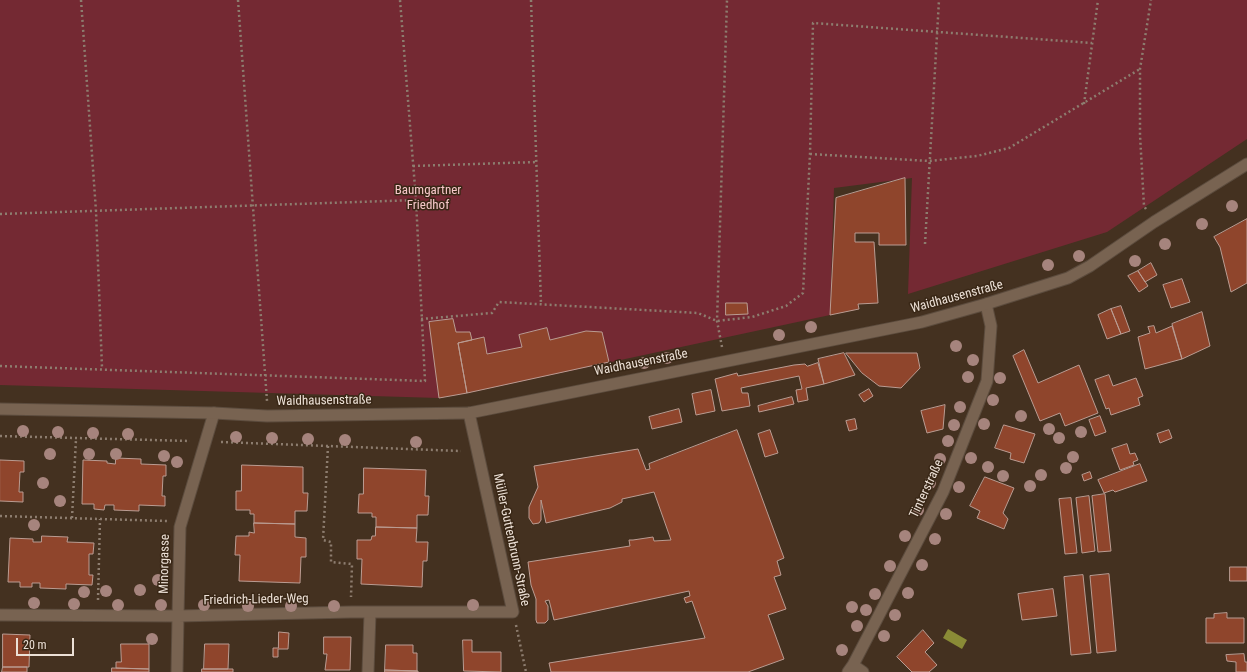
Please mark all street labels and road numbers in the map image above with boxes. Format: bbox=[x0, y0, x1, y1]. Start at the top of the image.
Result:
street label: Waidhausenstraße bbox=[909, 277, 1005, 317]
street label: Waidhausenstraße bbox=[593, 346, 689, 380]
street label: Waidhausenstraße bbox=[276, 392, 372, 410]
street label: Tinterstraße bbox=[907, 457, 947, 521]
street label: Müller-Guttenbrunn-Straße bbox=[489, 472, 533, 608]
street label: Minorgasse bbox=[157, 534, 173, 594]
street label: Friedrich-Lieder-Weg bbox=[203, 591, 309, 609]

